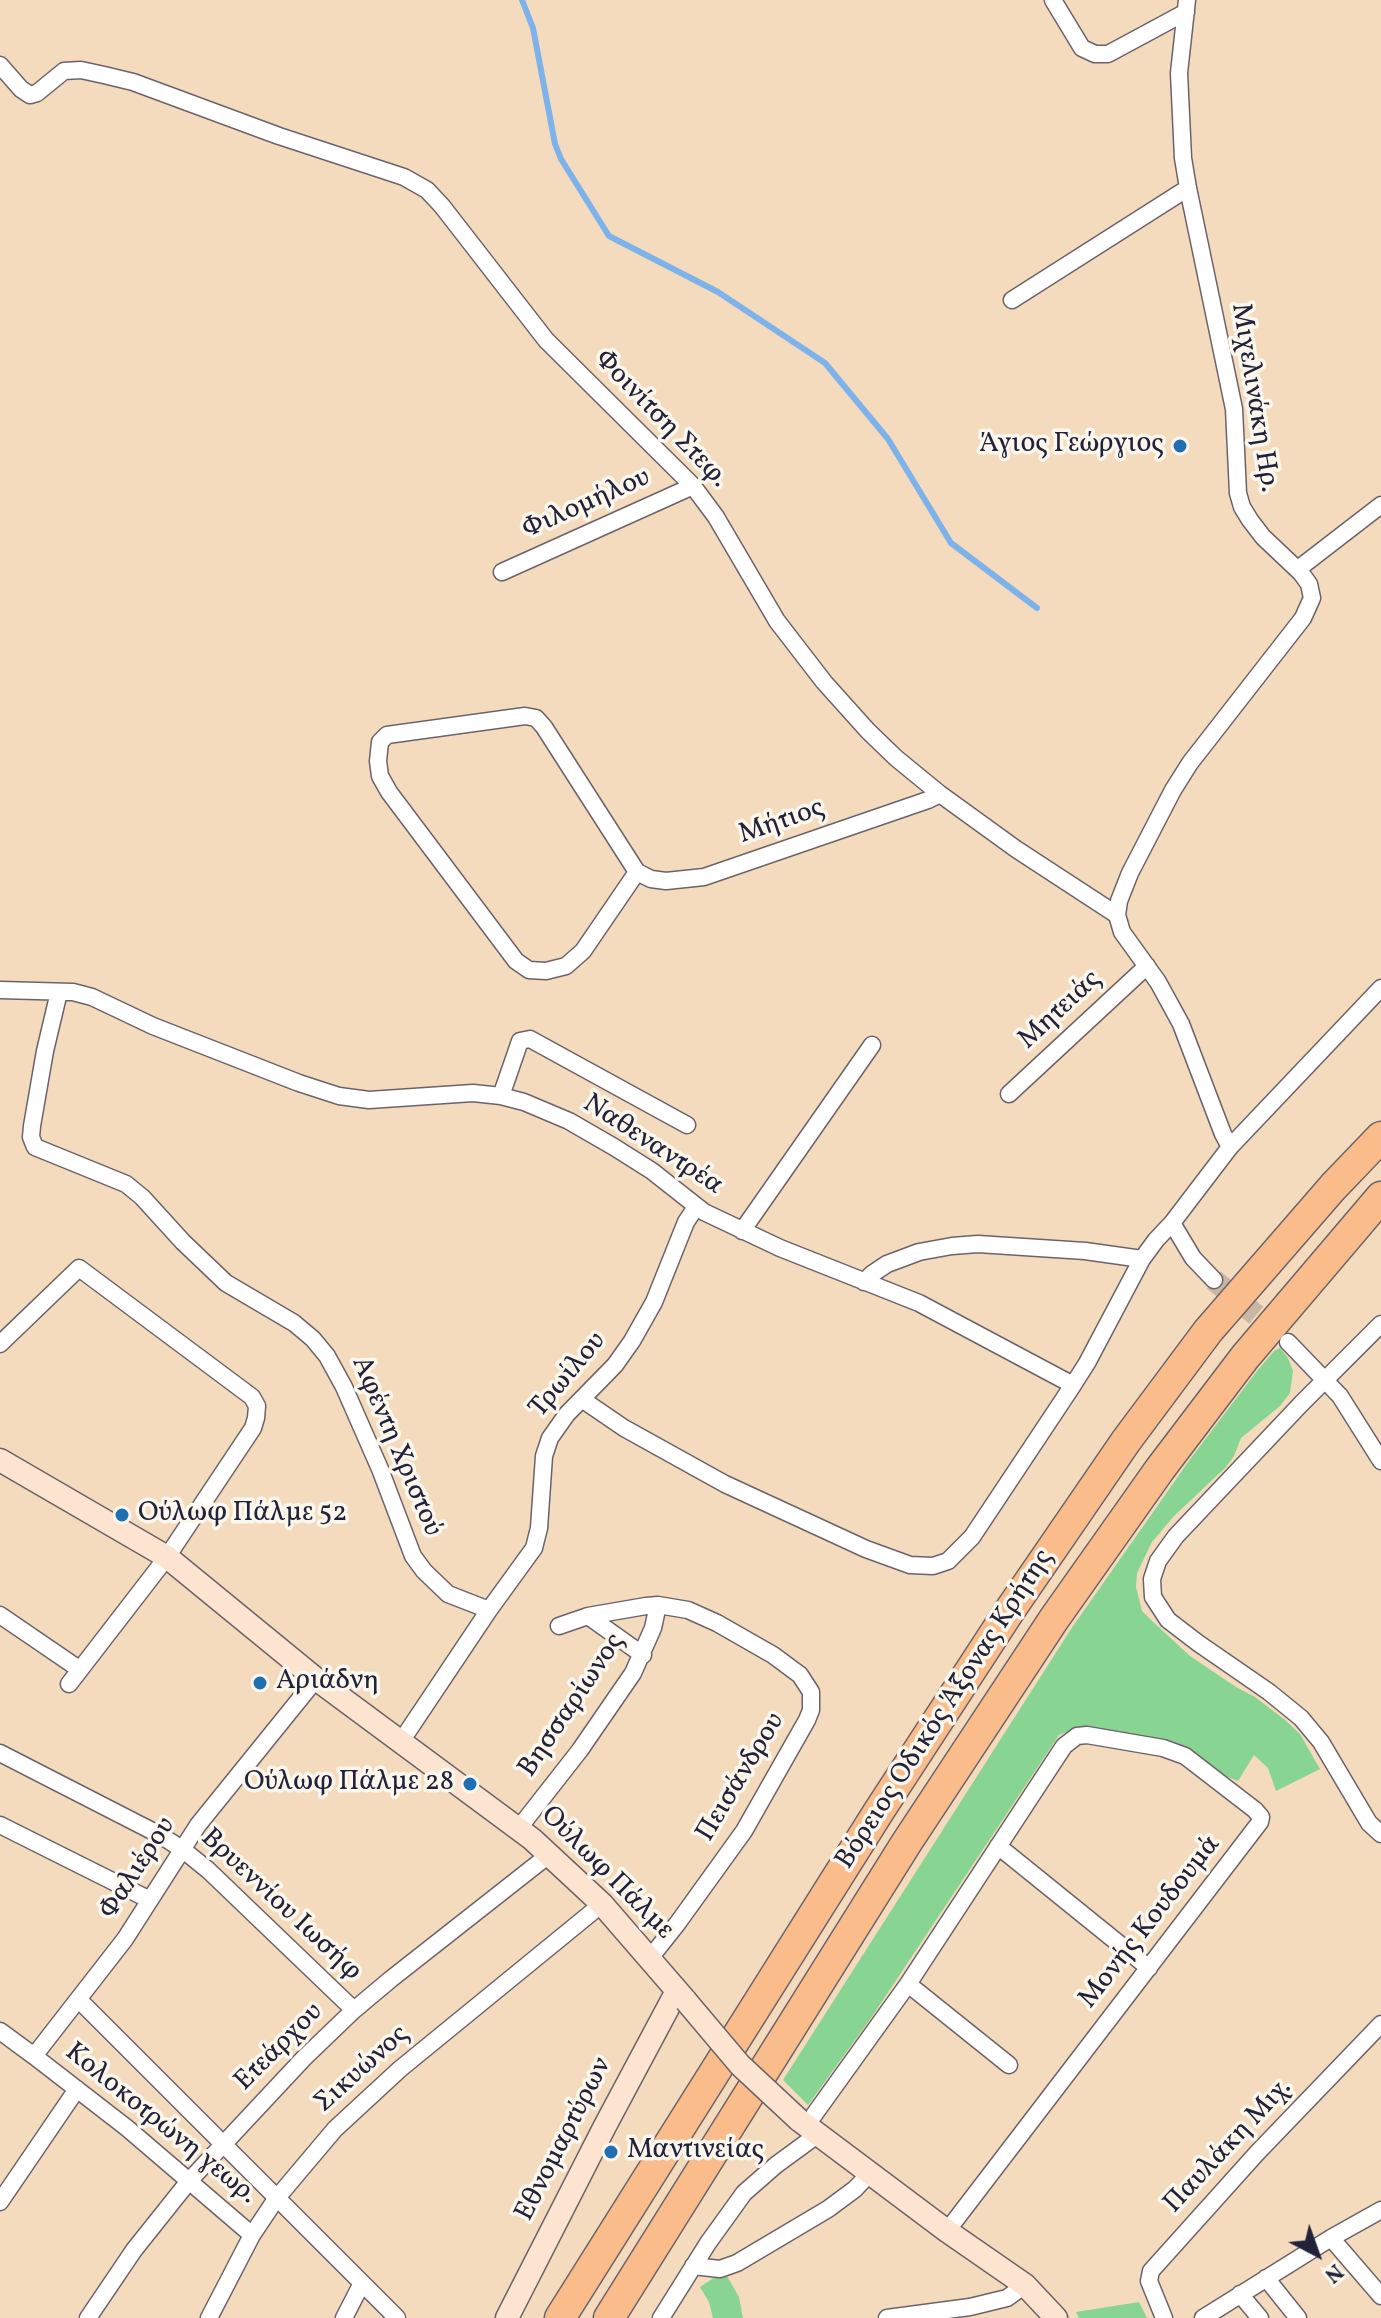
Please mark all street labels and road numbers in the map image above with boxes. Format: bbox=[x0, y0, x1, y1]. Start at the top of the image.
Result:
street label: Μιχελινάκη Ηρ. bbox=[1221, 301, 1285, 495]
street label: Φοινίτση Στεφ. bbox=[586, 344, 734, 496]
street label: Φιλομήλου bbox=[518, 462, 656, 548]
street label: Μήτιος bbox=[735, 793, 829, 853]
street label: Μητειάς bbox=[1013, 964, 1109, 1058]
street label: Ναθεναντρέα bbox=[576, 1088, 728, 1204]
street label: Τρωίλου bbox=[523, 1326, 615, 1426]
street label: Αφέντη Χριστού bbox=[342, 1352, 448, 1542]
street label: Βόρειος Οδικός Άξονας Κρήτης bbox=[830, 1544, 1062, 1876]
street label: Βησσαρίωνος bbox=[512, 1627, 634, 1785]
street label: Πεισάνδρου bbox=[690, 1707, 794, 1849]
street label: Ούλωφ Πάλμε bbox=[532, 1800, 680, 1948]
street label: Φαλιέρου bbox=[94, 1812, 184, 1926]
street label: Βρυεννίου Ιωσήφ bbox=[192, 1823, 368, 1989]
street label: Μονής Κουδουμά bbox=[1073, 1830, 1229, 2016]
street label: Ετεάρχου bbox=[229, 1997, 331, 2099]
street label: Σικυώνος bbox=[309, 2019, 417, 2121]
street label: Κολοκοτρώνη γεωρ. bbox=[57, 2037, 263, 2213]
street label: Εθνομαρτύρων bbox=[509, 2053, 621, 2227]
street label: Παυλάκη Μιχ. bbox=[1158, 2073, 1300, 2221]

